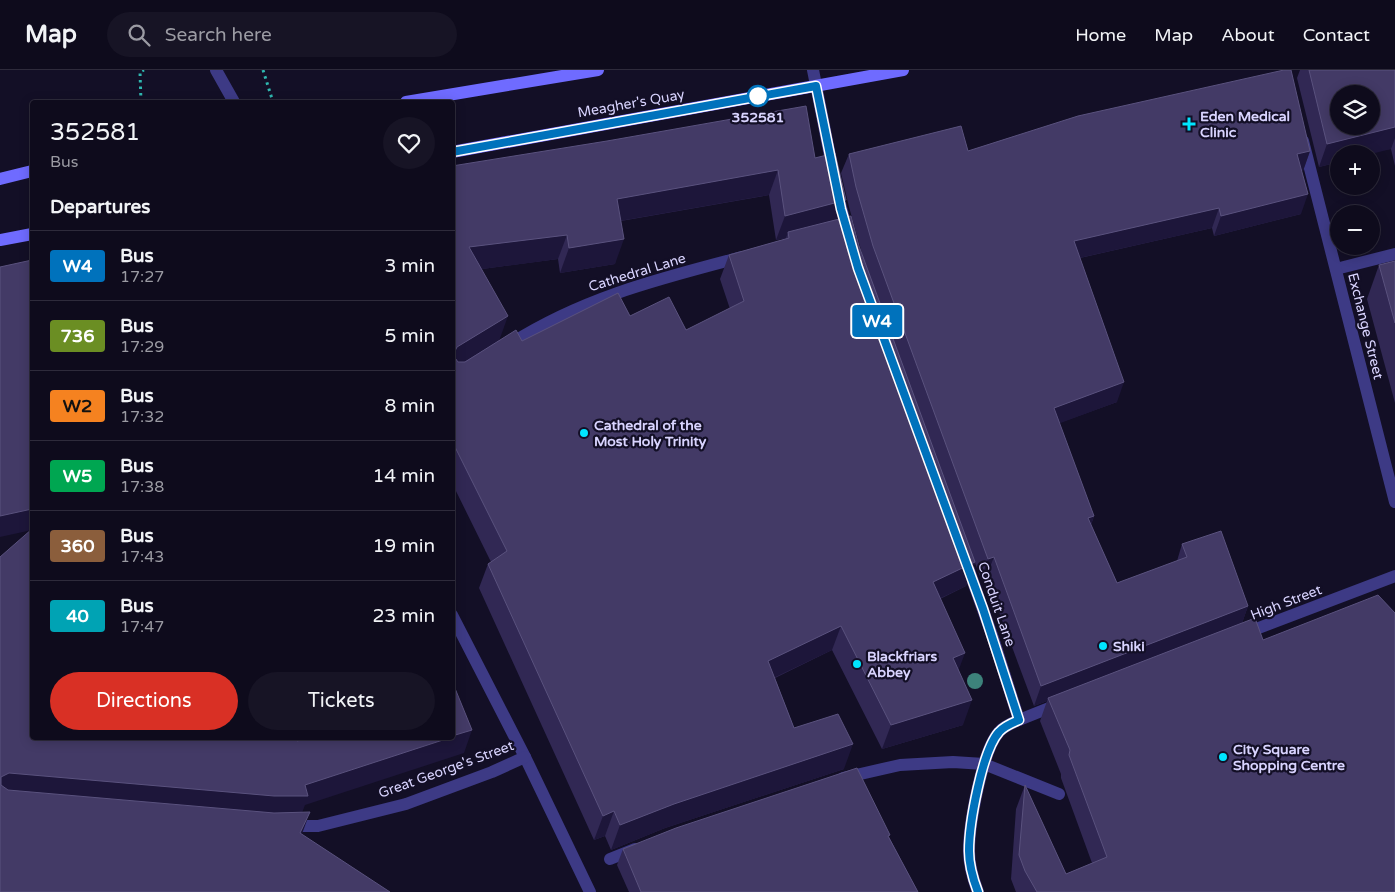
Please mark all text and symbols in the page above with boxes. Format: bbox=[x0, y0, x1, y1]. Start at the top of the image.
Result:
search box bbox=[107, 12, 457, 57]
text: Map bbox=[25, 20, 77, 49]
icon: search bbox=[125, 21, 153, 49]
text: Search here bbox=[165, 24, 272, 46]
text: Home bbox=[1075, 24, 1126, 46]
text: Map bbox=[1154, 24, 1193, 46]
text: About bbox=[1221, 24, 1275, 46]
text: Contact bbox=[1303, 24, 1370, 46]
marker: 352581 bbox=[747, 85, 769, 107]
map controls bbox=[1330, 85, 1380, 255]
button: layers bbox=[1330, 85, 1380, 135]
street label: Meagher's Quay bbox=[576, 86, 686, 121]
place label: Eden Medical Clinic bbox=[1200, 108, 1290, 141]
place label: 352581 bbox=[732, 109, 784, 126]
button: heart bbox=[383, 117, 435, 169]
marker: Eden Medical Clinic bbox=[1182, 117, 1196, 131]
text: 352581 bbox=[50, 118, 140, 147]
button: + bbox=[1330, 145, 1380, 195]
text: Bus bbox=[50, 152, 78, 172]
text: Departures bbox=[50, 196, 150, 218]
button: − bbox=[1330, 205, 1380, 255]
text: Bus bbox=[120, 245, 154, 267]
street label: Cathedral Lane bbox=[586, 250, 688, 295]
text: W4 bbox=[63, 255, 92, 277]
text: 3 min bbox=[384, 255, 435, 277]
text: 17:27 bbox=[120, 267, 164, 287]
street label: Exchange Street bbox=[1344, 271, 1387, 382]
line badge: W4 bbox=[854, 305, 900, 337]
text: W4 bbox=[862, 310, 892, 332]
text: Bus bbox=[120, 315, 154, 337]
text: 736 bbox=[61, 325, 94, 347]
text: 5 min bbox=[384, 325, 435, 347]
text: 17:29 bbox=[120, 337, 164, 357]
text: Bus bbox=[120, 385, 154, 407]
text: W2 bbox=[63, 395, 92, 417]
text: 8 min bbox=[384, 395, 435, 417]
text: 17:32 bbox=[120, 407, 164, 427]
place label: Cathedral of the Most Holy Trinity bbox=[594, 417, 707, 450]
marker: Cathedral of the Most Holy Trinity bbox=[578, 427, 590, 439]
text: Bus bbox=[120, 455, 154, 477]
text: W5 bbox=[63, 465, 92, 487]
text: 14 min bbox=[372, 465, 435, 487]
text: 17:38 bbox=[120, 477, 164, 497]
text: Bus bbox=[120, 525, 154, 547]
text: 360 bbox=[61, 535, 94, 557]
text: 19 min bbox=[372, 535, 435, 557]
text: 17:43 bbox=[120, 547, 164, 567]
street label: Conduit Lane bbox=[974, 559, 1019, 649]
street label: High Street bbox=[1248, 581, 1325, 624]
text: Bus bbox=[120, 595, 154, 617]
text: 40 bbox=[66, 605, 89, 627]
text: 23 min bbox=[372, 605, 435, 627]
text: 17:47 bbox=[120, 617, 164, 637]
place label: Shiki bbox=[1113, 638, 1145, 655]
marker: Shiki bbox=[1097, 640, 1109, 652]
place label: Blackfriars Abbey bbox=[867, 648, 937, 681]
marker: Blackfriars Abbey bbox=[851, 658, 863, 670]
button: Directions bbox=[50, 672, 238, 730]
button: Tickets bbox=[248, 672, 435, 730]
street label: Great George's Street bbox=[376, 737, 517, 802]
place label: City Square Shopping Centre bbox=[1233, 741, 1345, 774]
marker: City Square Shopping Centre bbox=[1217, 751, 1229, 763]

